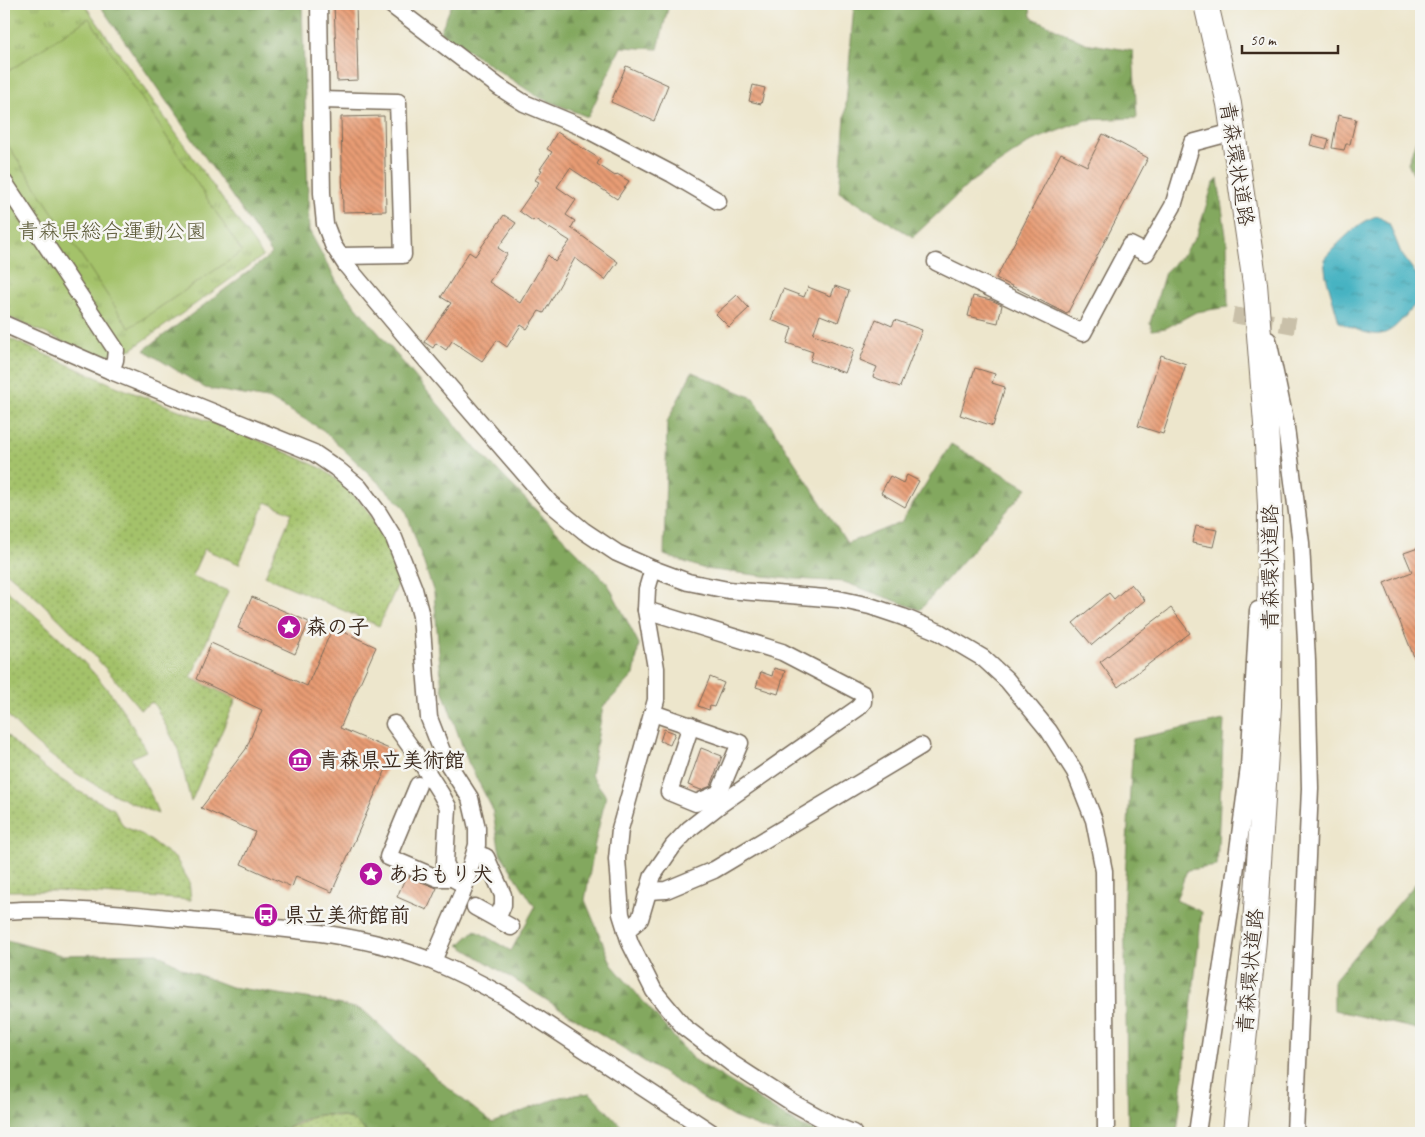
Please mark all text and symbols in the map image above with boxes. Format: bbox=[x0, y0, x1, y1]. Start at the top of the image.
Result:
scale bar bbox=[1242, 22, 1339, 54]
text: 50 m bbox=[1250, 31, 1277, 50]
street label: 青森環状道路 bbox=[1214, 100, 1260, 228]
park label: 青森県総合運動公園 bbox=[18, 218, 207, 244]
street label: 青森環状道路 bbox=[1257, 504, 1283, 630]
place icon: 森の子 bbox=[276, 614, 302, 640]
place label: 森の子 bbox=[306, 614, 369, 640]
museum icon: 青森県立美術館 bbox=[287, 747, 313, 773]
place label: 青森県立美術館 bbox=[318, 747, 465, 773]
place icon: あおもり犬 bbox=[358, 861, 384, 887]
place label: あおもり犬 bbox=[388, 861, 493, 887]
bus stop icon: 県立美術館前 bbox=[253, 902, 279, 928]
place label: 県立美術館前 bbox=[284, 902, 410, 928]
street label: 青森環状道路 bbox=[1232, 907, 1268, 1035]

